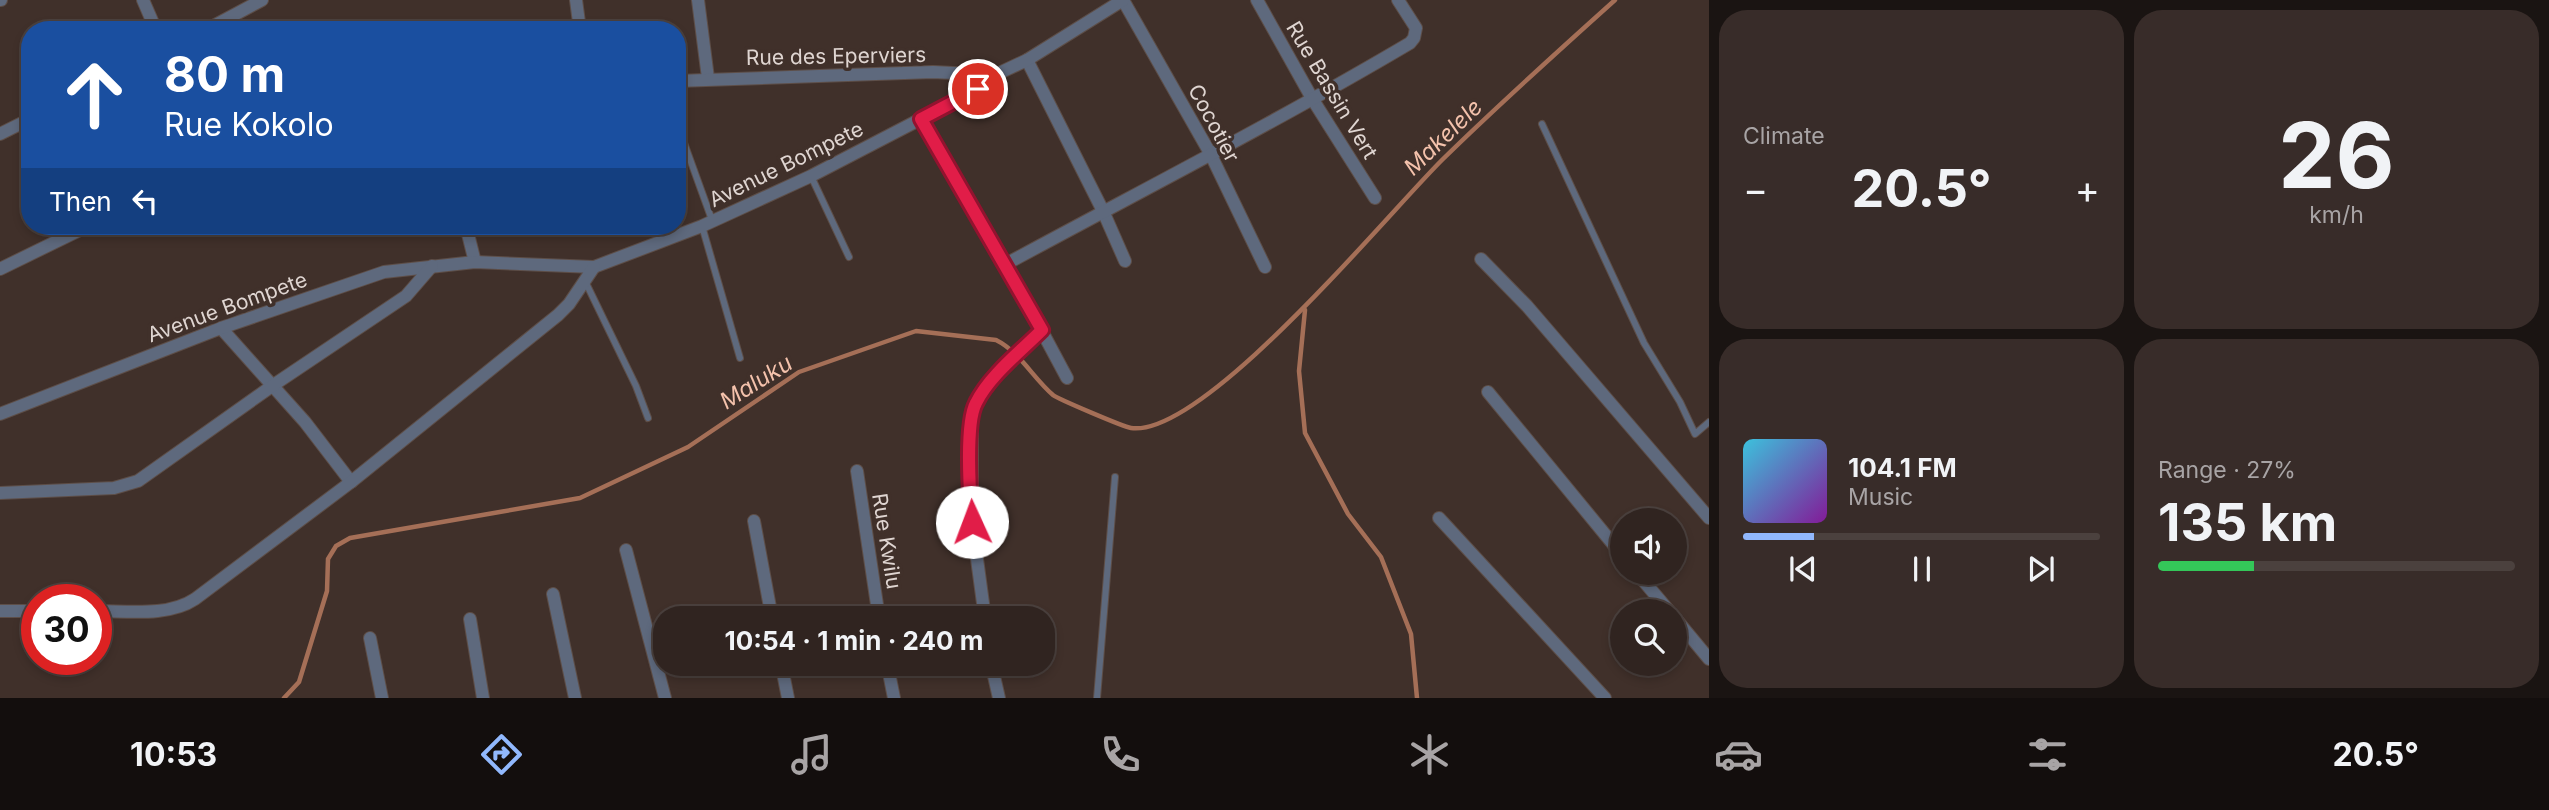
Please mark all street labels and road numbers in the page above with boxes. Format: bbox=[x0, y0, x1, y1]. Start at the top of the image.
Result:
street label: Rue Bassin Vert bbox=[1281, 17, 1383, 163]
street label: Rue des Eperviers bbox=[746, 42, 926, 70]
street label: Cocotier bbox=[1183, 80, 1245, 166]
street label: Avenue Bompete bbox=[705, 116, 867, 212]
street label: Avenue Bompete bbox=[144, 266, 310, 348]
street label: Rue Kwilu bbox=[867, 491, 907, 591]

